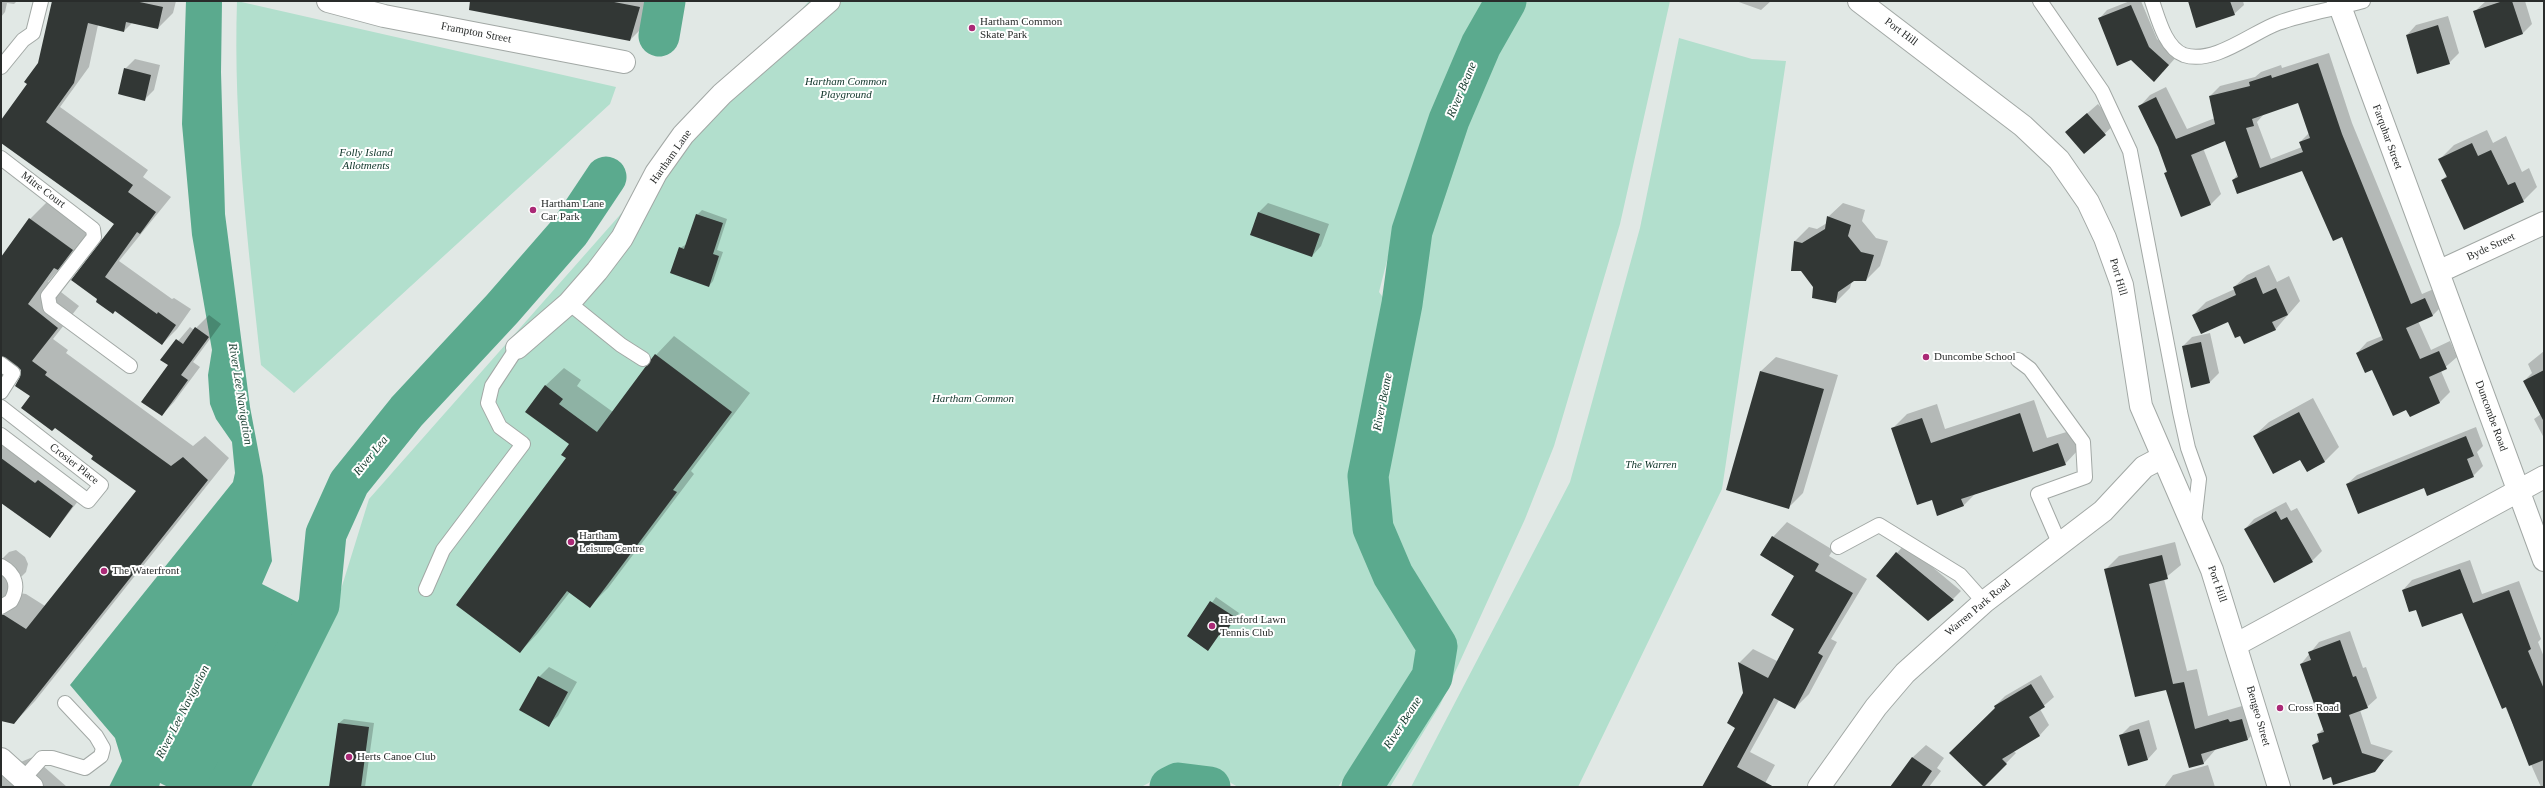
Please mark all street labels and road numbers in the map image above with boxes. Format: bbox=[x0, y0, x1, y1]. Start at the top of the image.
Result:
street label: Port Hill bbox=[1882, 15, 1920, 49]
street label: Frampton Street bbox=[440, 20, 512, 46]
street label: Farquhar Street bbox=[2369, 103, 2405, 171]
street label: Hartham Lane bbox=[647, 127, 695, 187]
street label: Mitre Court bbox=[18, 169, 68, 211]
street label: Byde Street bbox=[2465, 230, 2517, 264]
street label: Port Hill bbox=[2106, 257, 2130, 297]
street label: Duncombe Road bbox=[2472, 379, 2510, 453]
street label: Crosier Place bbox=[47, 441, 101, 487]
street label: Port Hill bbox=[2205, 564, 2229, 604]
street label: Warren Park Road bbox=[1943, 577, 2013, 639]
street label: Bengeo Street bbox=[2243, 684, 2273, 748]

